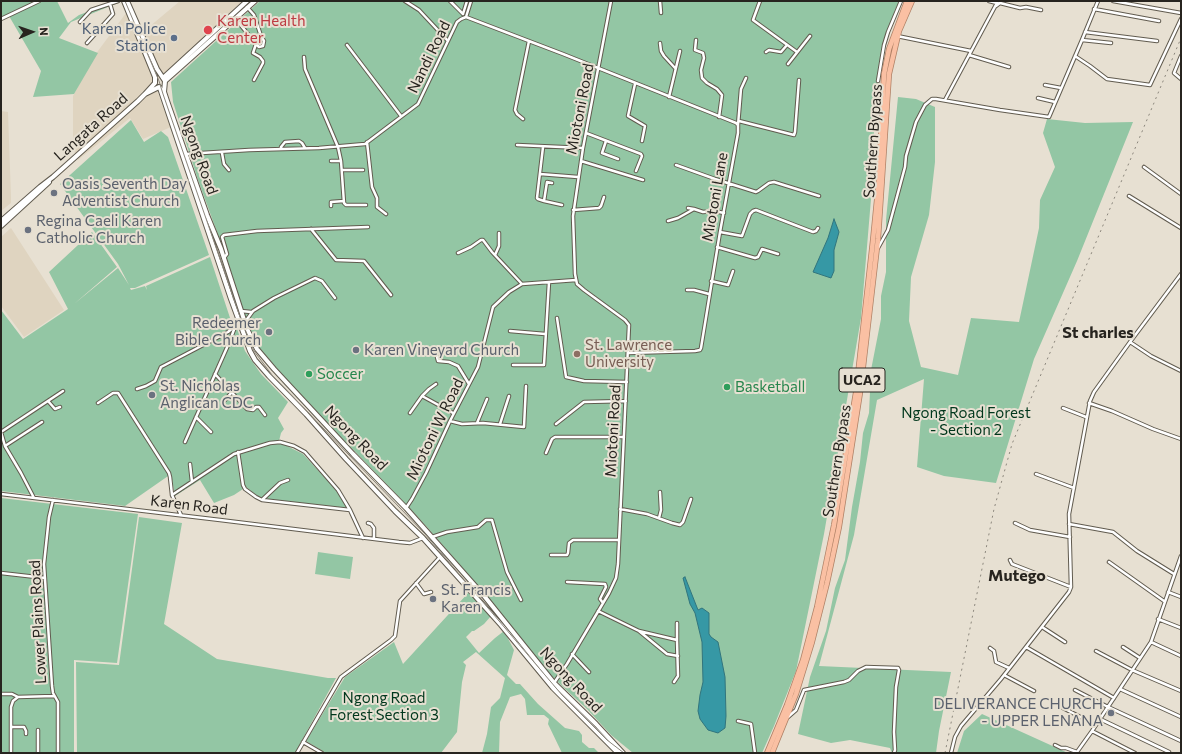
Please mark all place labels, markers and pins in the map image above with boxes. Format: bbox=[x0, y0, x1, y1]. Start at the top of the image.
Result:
place label: Karen Health Center bbox=[217, 12, 306, 47]
place label: Karen Police Station bbox=[82, 20, 166, 55]
marker: Karen Health Center bbox=[202, 24, 214, 36]
marker: Karen Police Station bbox=[169, 33, 179, 43]
place label: Oasis Seventh Day Adventist Church bbox=[62, 175, 187, 210]
marker: Oasis Seventh Day Adventist Church bbox=[49, 188, 59, 198]
place label: Regina Caeli Karen Catholic Church bbox=[36, 212, 161, 247]
marker: Regina Caeli Karen Catholic Church bbox=[23, 225, 33, 235]
place label: Redeemer Bible Church bbox=[175, 314, 261, 349]
marker: Redeemer Bible Church bbox=[264, 327, 274, 337]
place label: St. Lawrence University bbox=[585, 336, 672, 371]
place label: Karen Vineyard Church bbox=[364, 341, 519, 359]
marker: Karen Vineyard Church bbox=[351, 345, 361, 355]
marker: St. Lawrence University bbox=[572, 349, 582, 359]
place label: Soccer bbox=[317, 365, 363, 383]
marker: Soccer bbox=[304, 369, 314, 379]
place label: St. Nicholas Anglican CDC bbox=[160, 377, 253, 412]
place label: Basketball bbox=[735, 378, 805, 396]
marker: Basketball bbox=[722, 382, 732, 392]
marker: St. Nicholas Anglican CDC bbox=[147, 390, 157, 400]
place label: St. Francis Karen bbox=[441, 581, 511, 616]
marker: St. Francis Karen bbox=[428, 594, 438, 604]
place label: DELIVERANCE CHURCH - UPPER LENANA bbox=[933, 695, 1103, 730]
marker: DELIVERANCE CHURCH - UPPER LENANA bbox=[1106, 708, 1116, 718]

